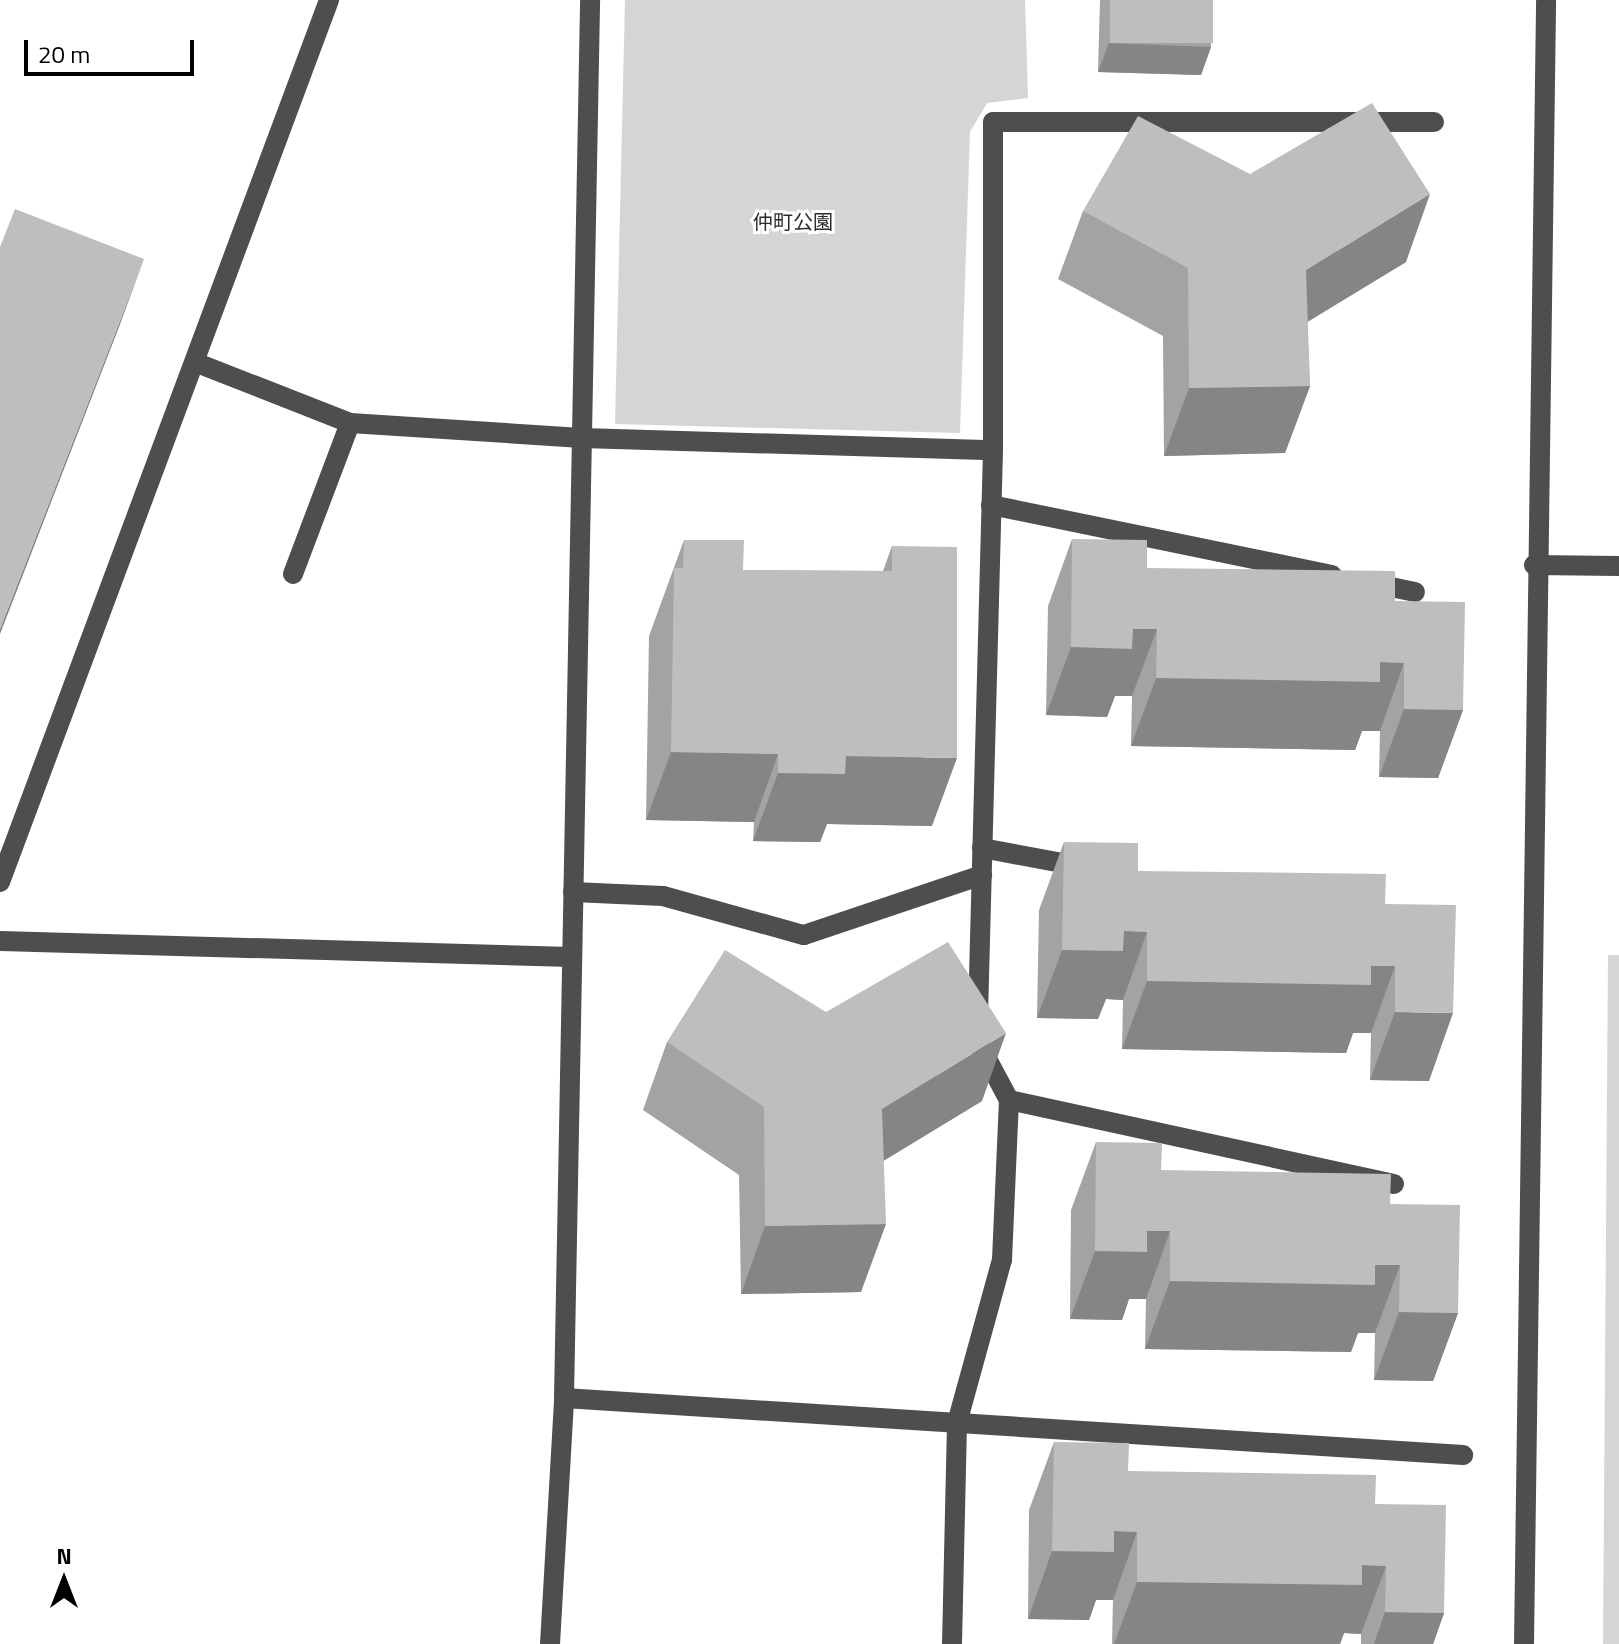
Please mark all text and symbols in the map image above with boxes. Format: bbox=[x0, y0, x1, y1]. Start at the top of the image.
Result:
scale bar bbox=[28, 24, 198, 74]
text: 20 m bbox=[38, 36, 90, 72]
park label: 仲町公園 bbox=[753, 209, 833, 233]
text: N bbox=[56, 1539, 72, 1573]
north arrow bbox=[24, 1540, 104, 1620]

